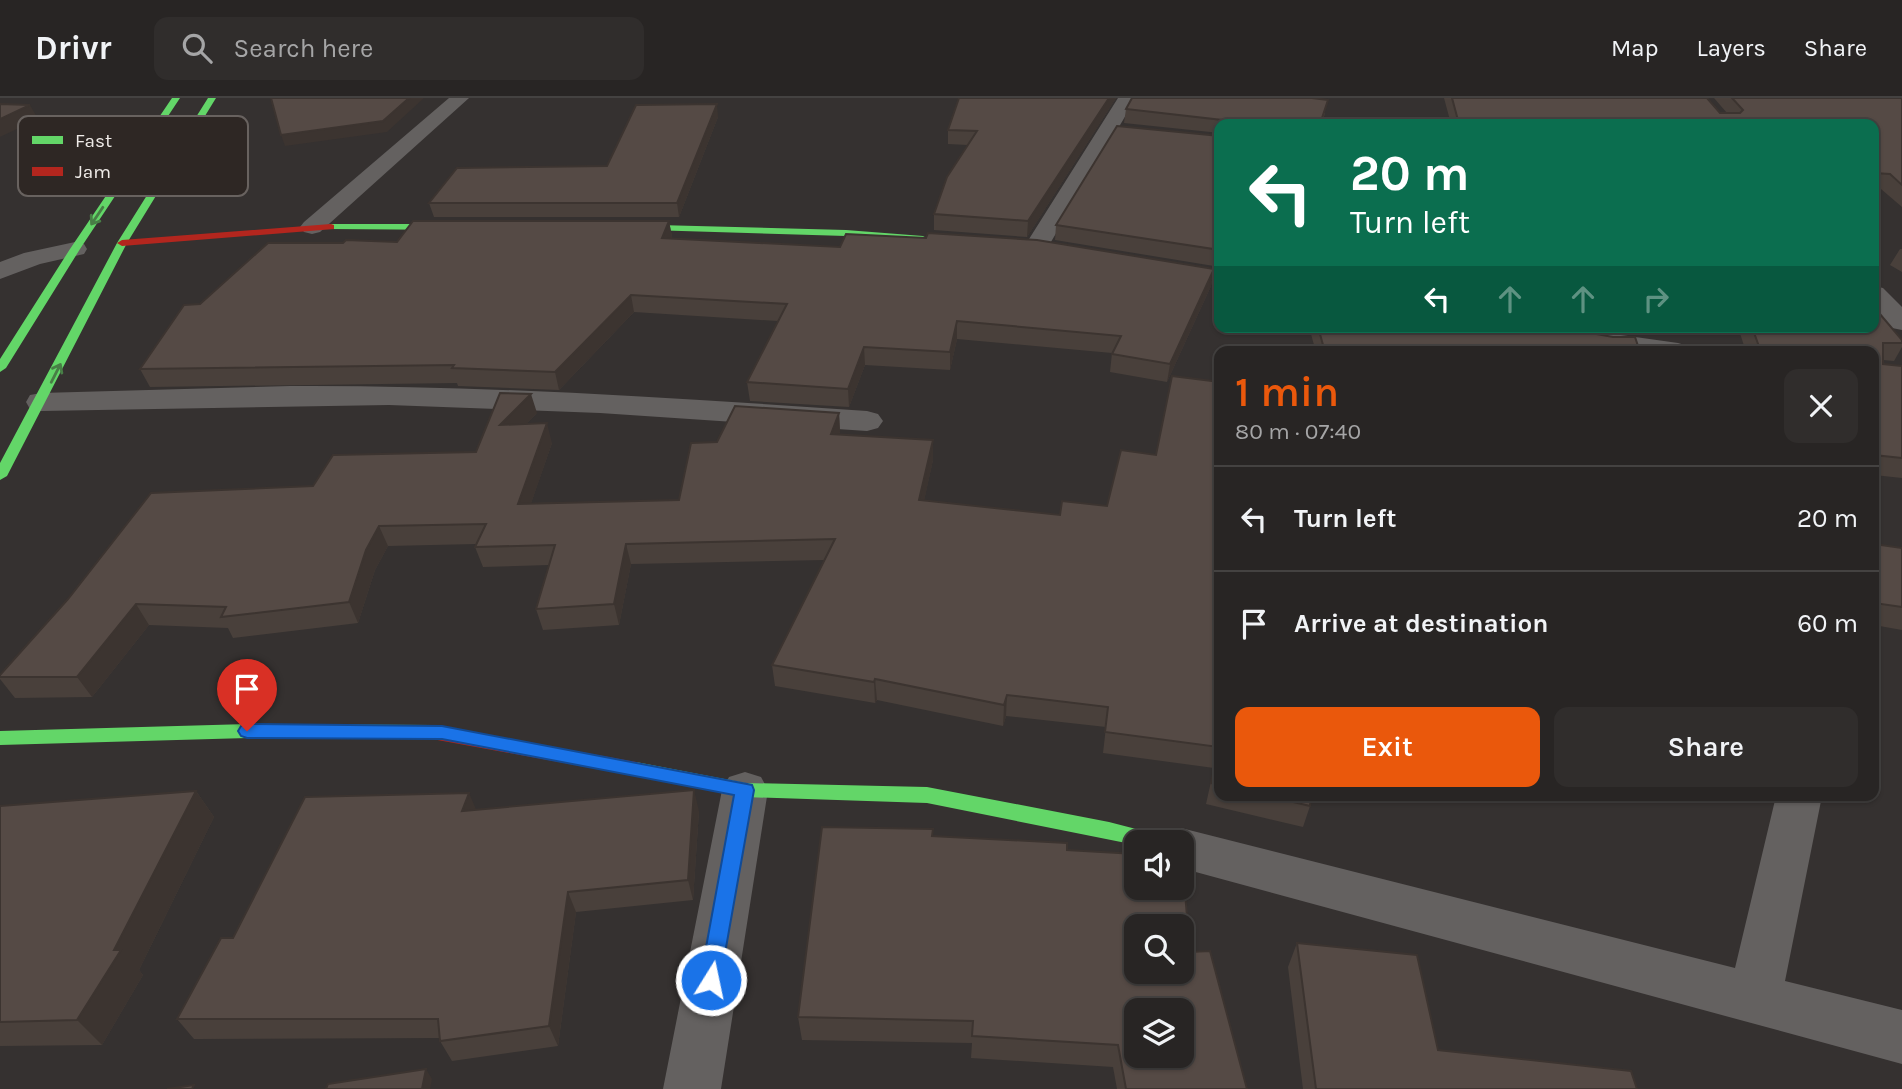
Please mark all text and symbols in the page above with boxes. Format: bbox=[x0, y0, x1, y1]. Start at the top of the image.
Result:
search box bbox=[154, 17, 644, 80]
text: Drivr bbox=[35, 29, 112, 67]
icon: search bbox=[178, 29, 216, 67]
text: Search here bbox=[234, 33, 373, 64]
text: Map bbox=[1611, 34, 1659, 62]
text: Layers bbox=[1697, 34, 1766, 62]
text: Share bbox=[1804, 34, 1867, 62]
legend bbox=[18, 116, 248, 196]
text: Fast bbox=[75, 130, 112, 152]
text: 20 m bbox=[1350, 145, 1470, 202]
icon: left bbox=[1235, 147, 1326, 238]
text: Jam bbox=[75, 161, 111, 183]
text: Turn left bbox=[1350, 204, 1470, 241]
one-way arrow bbox=[90, 206, 104, 225]
icon: left bbox=[1418, 280, 1456, 318]
icon: ahead bbox=[1491, 280, 1529, 318]
icon: ahead bbox=[1564, 280, 1602, 318]
icon: right bbox=[1637, 280, 1675, 318]
one-way arrow bbox=[50, 363, 64, 384]
text: 1 min bbox=[1235, 367, 1339, 417]
button: close bbox=[1784, 369, 1858, 443]
text: 80 m · 07:40 bbox=[1235, 418, 1361, 445]
icon: left bbox=[1235, 500, 1273, 538]
text: Turn left bbox=[1294, 503, 1396, 534]
text: 20 m bbox=[1797, 503, 1858, 534]
icon: arrive bbox=[1235, 605, 1273, 643]
text: Arrive at destination bbox=[1294, 608, 1548, 639]
text: 60 m bbox=[1797, 608, 1858, 639]
pin bbox=[217, 659, 277, 731]
icon: arrive bbox=[228, 670, 266, 708]
button: Exit bbox=[1235, 707, 1540, 787]
button: Share bbox=[1554, 707, 1858, 787]
map controls bbox=[1124, 830, 1194, 1068]
button: sound bbox=[1124, 830, 1194, 900]
button: search bbox=[1124, 914, 1194, 984]
position arrow bbox=[674, 943, 748, 1017]
button: layers bbox=[1124, 998, 1194, 1068]

